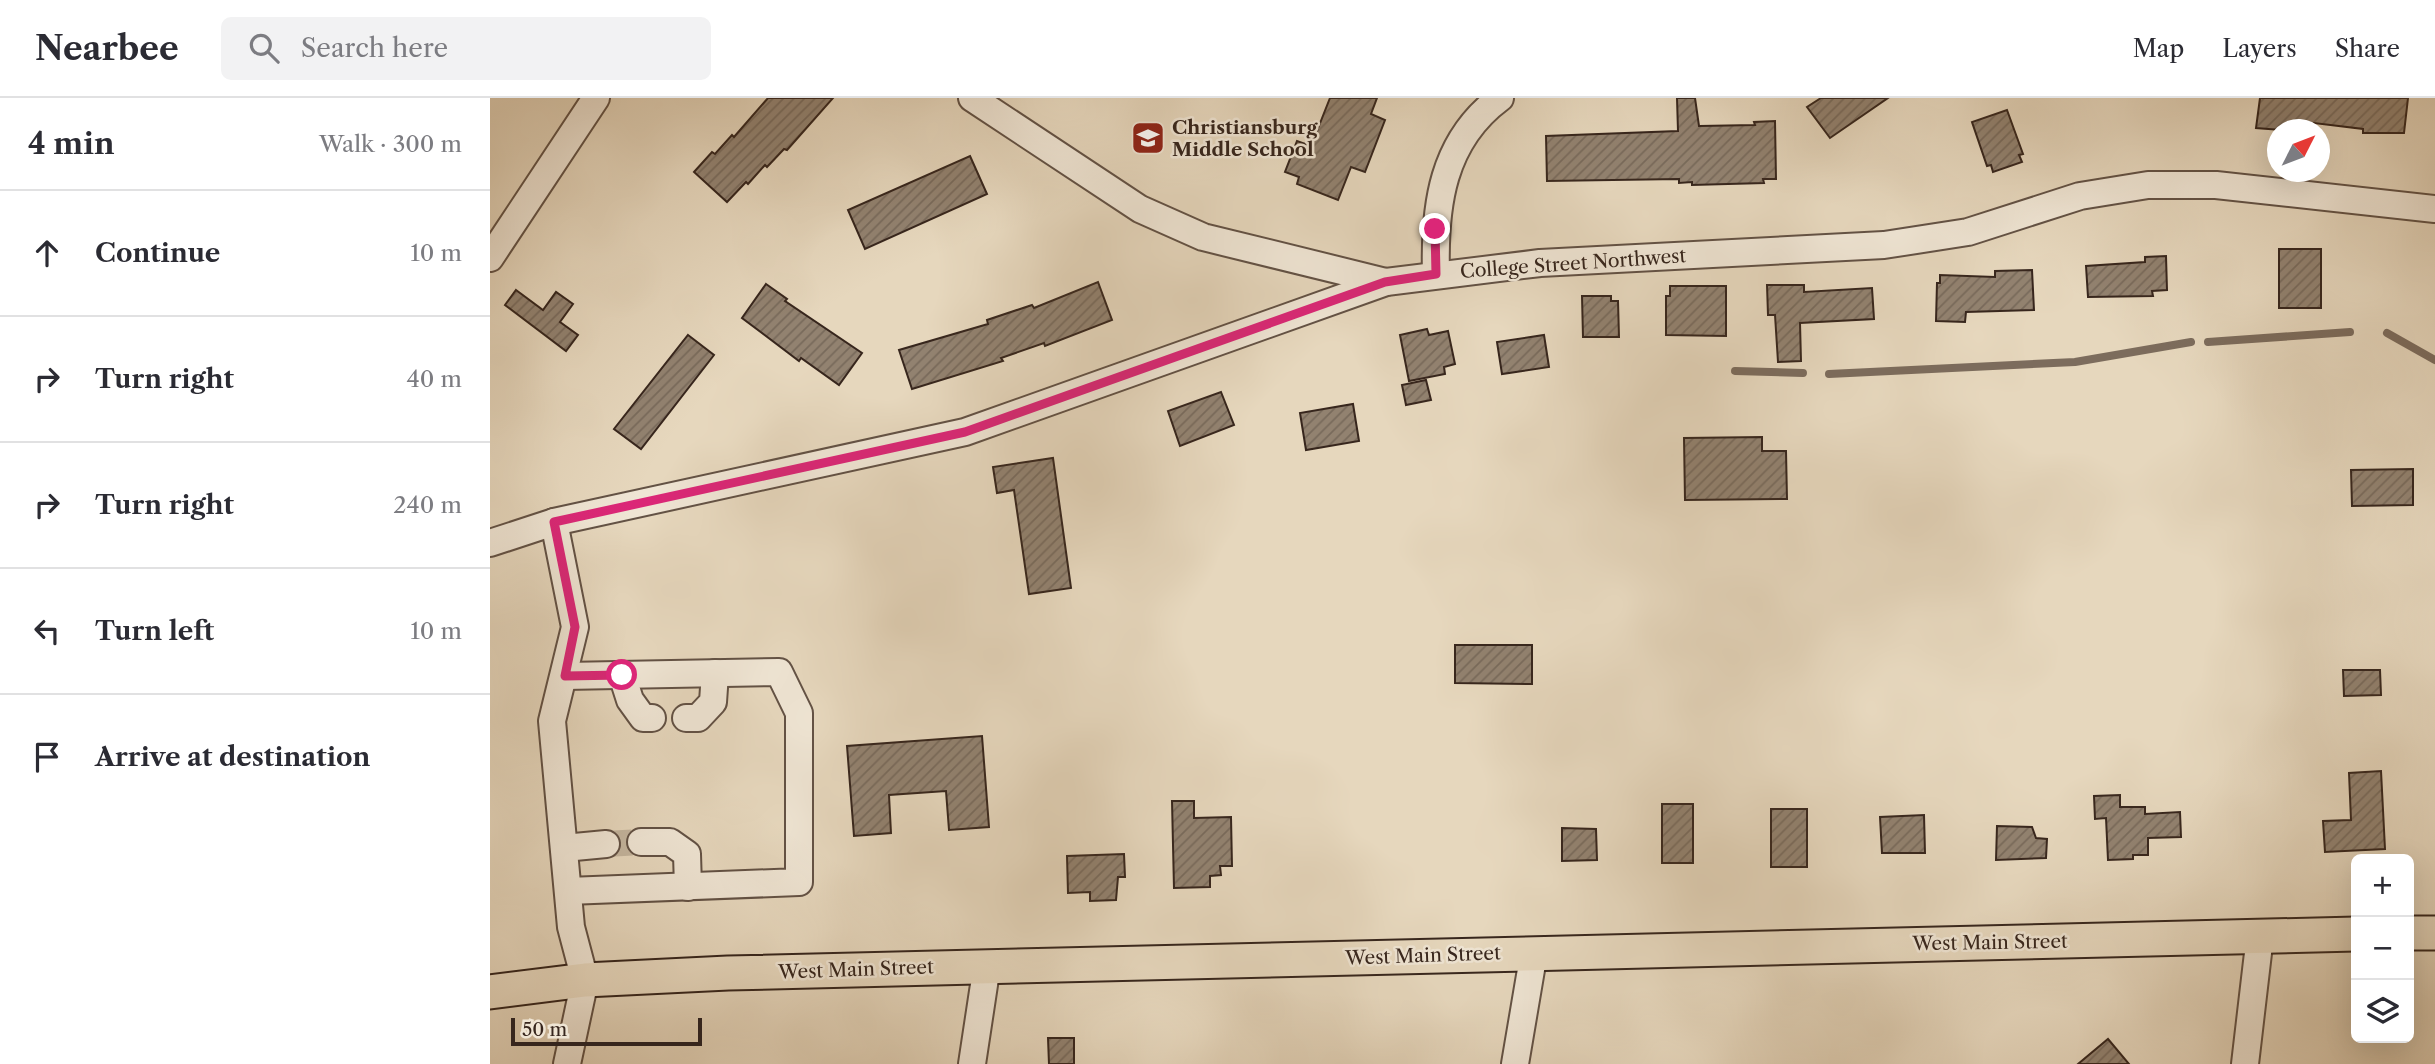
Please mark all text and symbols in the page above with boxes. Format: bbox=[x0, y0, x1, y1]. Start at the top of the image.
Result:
search box bbox=[221, 17, 711, 80]
text: Nearbee bbox=[35, 28, 179, 69]
icon: search bbox=[245, 29, 283, 67]
text: Search here bbox=[301, 32, 448, 64]
text: Map bbox=[2133, 34, 2184, 63]
text: Layers bbox=[2222, 34, 2297, 63]
text: Share bbox=[2335, 34, 2400, 63]
place label: Christiansburg Middle School bbox=[1172, 116, 1318, 161]
school or university icon: Christiansburg Middle School bbox=[1129, 119, 1167, 157]
north arrow bbox=[2267, 119, 2330, 182]
text: 4 min bbox=[28, 125, 114, 162]
text: Walk · 300 m bbox=[319, 130, 462, 158]
route end bbox=[1419, 213, 1450, 244]
icon: ahead bbox=[28, 234, 66, 272]
text: Continue bbox=[95, 237, 220, 269]
text: 10 m bbox=[410, 239, 462, 267]
street label: College Street Northwest bbox=[1459, 244, 1687, 283]
icon: right bbox=[28, 360, 66, 398]
text: Turn right bbox=[95, 363, 234, 395]
text: 40 m bbox=[407, 365, 462, 393]
icon: right bbox=[28, 486, 66, 524]
text: Turn right bbox=[95, 489, 234, 521]
text: 240 m bbox=[393, 491, 462, 519]
icon: left bbox=[28, 612, 66, 650]
text: Turn left bbox=[95, 615, 214, 647]
text: 10 m bbox=[410, 617, 462, 645]
route start bbox=[606, 659, 637, 690]
icon: arrive bbox=[28, 738, 66, 776]
text: Arrive at destination bbox=[95, 741, 370, 773]
map controls bbox=[2351, 854, 2414, 1043]
button: + bbox=[2351, 854, 2414, 917]
button: − bbox=[2351, 917, 2414, 980]
street label: West Main Street bbox=[1911, 930, 2068, 955]
street label: West Main Street bbox=[1344, 941, 1501, 970]
street label: West Main Street bbox=[777, 955, 934, 984]
button: layers bbox=[2351, 980, 2414, 1043]
scale bar bbox=[511, 1015, 702, 1047]
text: 50 m bbox=[522, 1018, 567, 1041]

